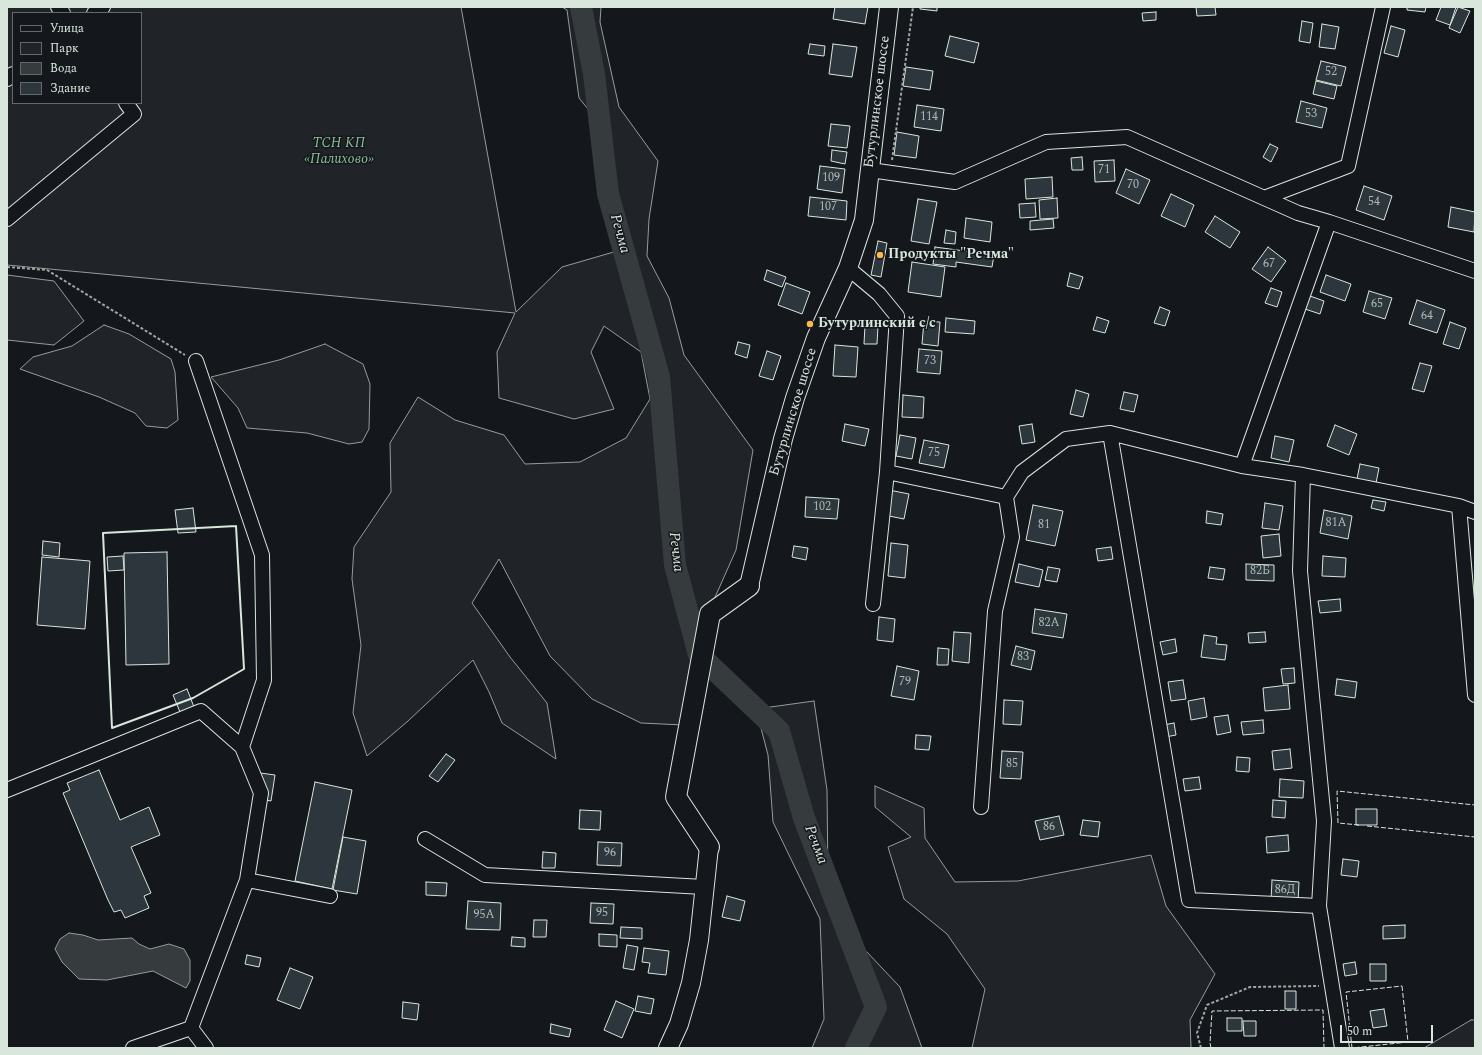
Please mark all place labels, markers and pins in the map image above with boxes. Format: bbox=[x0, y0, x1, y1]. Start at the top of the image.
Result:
place label: Продукты "Речма" bbox=[888, 247, 1014, 263]
marker: Продукты "Речма" bbox=[875, 250, 885, 260]
place label: Бутурлинский с/с bbox=[818, 316, 936, 332]
marker: Бутурлинский с/с bbox=[805, 319, 815, 329]

